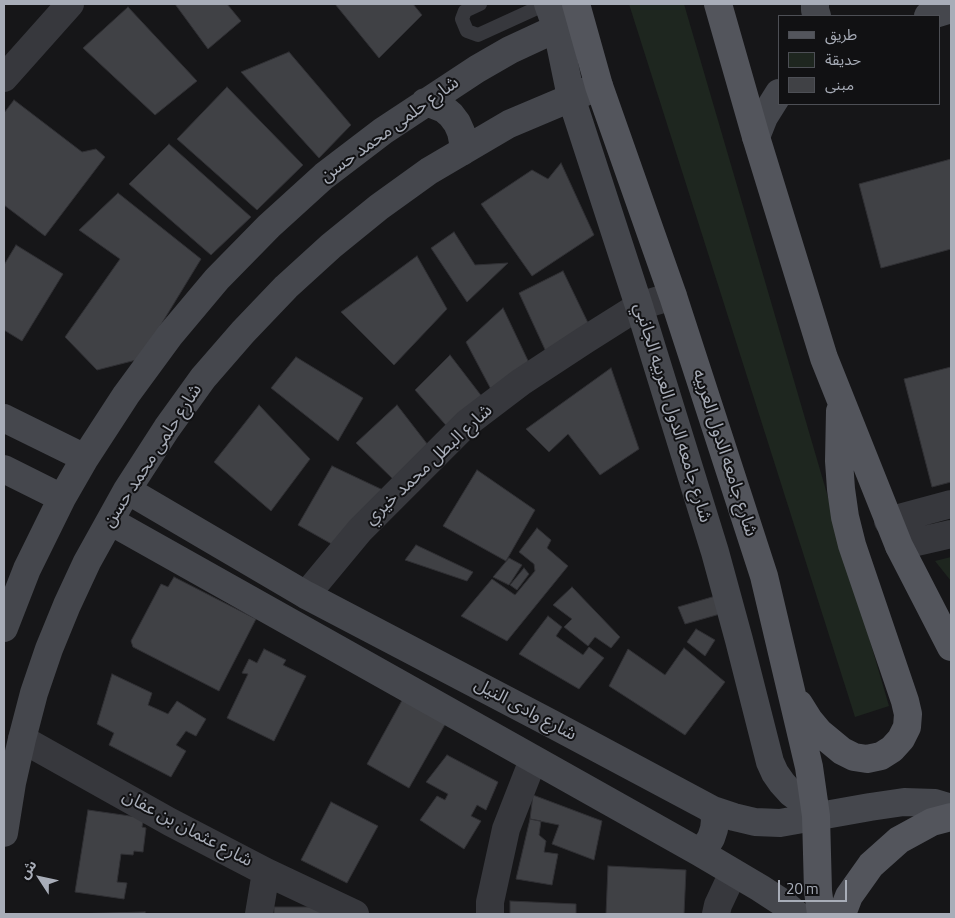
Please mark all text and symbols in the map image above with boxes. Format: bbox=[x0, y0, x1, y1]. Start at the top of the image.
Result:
legend bbox=[778, 15, 940, 105]
text: طريق bbox=[825, 23, 857, 46]
text: حديقة bbox=[825, 48, 861, 71]
street label: شارع حلمى محمد حسن bbox=[316, 72, 464, 188]
text: مبنى bbox=[825, 73, 854, 96]
street label: شارع جامعه الدول العربيه الجانبي bbox=[628, 301, 716, 525]
street label: شارع جامعه الدول العربيه bbox=[687, 367, 761, 539]
street label: شارع حلمى محمد حسن bbox=[99, 380, 207, 532]
street label: شارع البطل محمد خيري bbox=[361, 400, 497, 530]
street label: شارع وادى النيل bbox=[470, 674, 580, 746]
street label: شارع عثمان بن عفان bbox=[118, 786, 256, 872]
north arrow bbox=[15, 853, 65, 903]
text: ش bbox=[13, 855, 41, 883]
scale bar bbox=[780, 870, 849, 902]
text: 20 m bbox=[786, 877, 819, 900]

